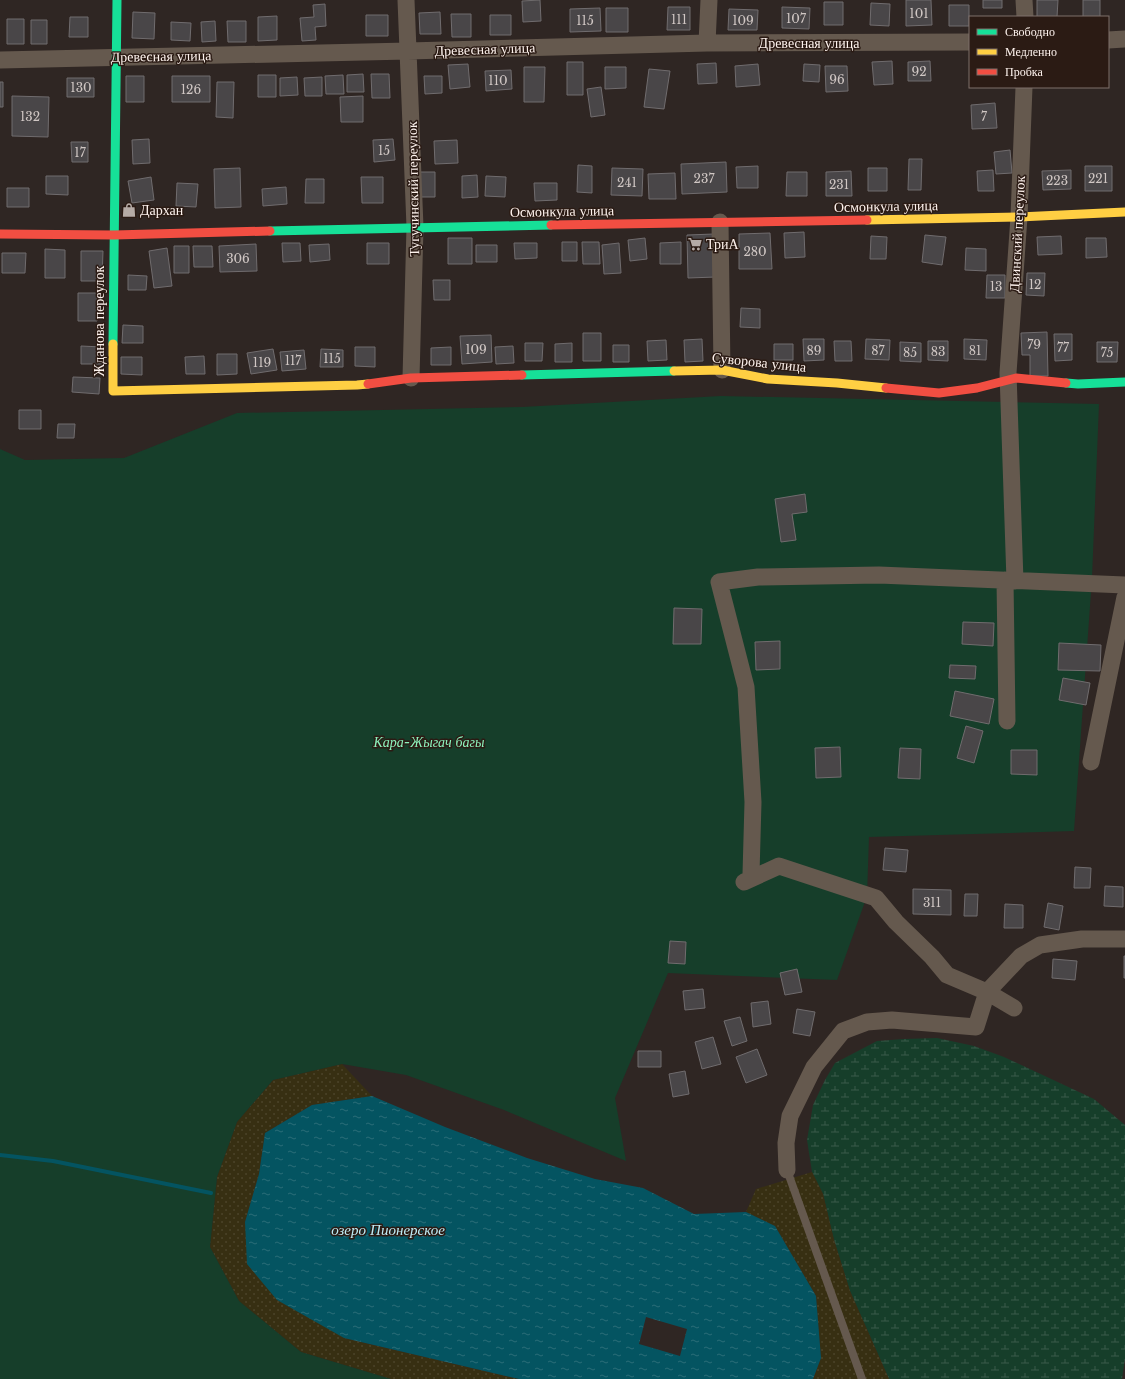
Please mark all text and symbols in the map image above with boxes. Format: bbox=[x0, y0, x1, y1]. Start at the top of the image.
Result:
house number: 101 bbox=[909, 6, 929, 21]
house number: 107 bbox=[786, 11, 807, 26]
house number: 111 bbox=[671, 12, 687, 27]
house number: 115 bbox=[576, 13, 594, 28]
house number: 109 bbox=[732, 13, 754, 28]
legend bbox=[969, 16, 1109, 88]
text: Свободно bbox=[1005, 24, 1055, 39]
street label: Древесная улица bbox=[759, 34, 860, 52]
street label: Древесная улица bbox=[434, 38, 536, 60]
text: Медленно bbox=[1005, 44, 1057, 59]
street label: Древесная улица bbox=[110, 46, 212, 66]
house number: 92 bbox=[911, 64, 927, 79]
text: Пробка bbox=[1005, 64, 1043, 79]
house number: 96 bbox=[829, 72, 845, 87]
house number: 110 bbox=[488, 73, 508, 88]
house number: 130 bbox=[70, 80, 92, 95]
house number: 126 bbox=[181, 82, 202, 97]
house number: 132 bbox=[20, 109, 40, 124]
house number: 7 bbox=[981, 109, 988, 124]
street label: Тугучинский переулок bbox=[403, 121, 423, 257]
house number: 15 bbox=[378, 143, 390, 158]
house number: 17 bbox=[74, 145, 87, 160]
house number: 237 bbox=[694, 171, 715, 186]
house number: 221 bbox=[1088, 171, 1108, 186]
house number: 223 bbox=[1046, 173, 1068, 188]
house number: 241 bbox=[617, 175, 637, 190]
street label: Двинский переулок bbox=[1005, 175, 1029, 293]
house number: 231 bbox=[829, 177, 849, 192]
street label: Осмонкула улица bbox=[834, 196, 939, 216]
place label: Дархан bbox=[140, 201, 184, 219]
street label: Осмонкула улица bbox=[510, 201, 615, 221]
shop icon: Дархан bbox=[121, 202, 137, 218]
place label: ТриА bbox=[706, 235, 740, 253]
supermarket icon: ТриА bbox=[687, 236, 703, 252]
house number: 280 bbox=[743, 244, 767, 259]
house number: 306 bbox=[226, 251, 250, 266]
street label: Жданова переулок bbox=[90, 265, 108, 376]
house number: 12 bbox=[1029, 277, 1041, 292]
house number: 13 bbox=[990, 279, 1002, 294]
house number: 79 bbox=[1027, 337, 1041, 352]
house number: 77 bbox=[1057, 340, 1070, 355]
house number: 109 bbox=[465, 342, 487, 357]
house number: 89 bbox=[807, 343, 822, 358]
house number: 87 bbox=[871, 343, 886, 358]
house number: 81 bbox=[969, 343, 981, 358]
house number: 83 bbox=[931, 344, 945, 359]
house number: 85 bbox=[903, 345, 917, 360]
house number: 75 bbox=[1101, 345, 1114, 360]
street label: Суворова улица bbox=[711, 348, 808, 376]
house number: 115 bbox=[323, 351, 341, 366]
house number: 117 bbox=[285, 353, 302, 368]
house number: 119 bbox=[253, 355, 271, 370]
park label: Кара-Жыгач багы bbox=[373, 733, 484, 751]
house number: 311 bbox=[923, 895, 941, 910]
water label: озеро Пионерское bbox=[331, 1220, 445, 1239]

